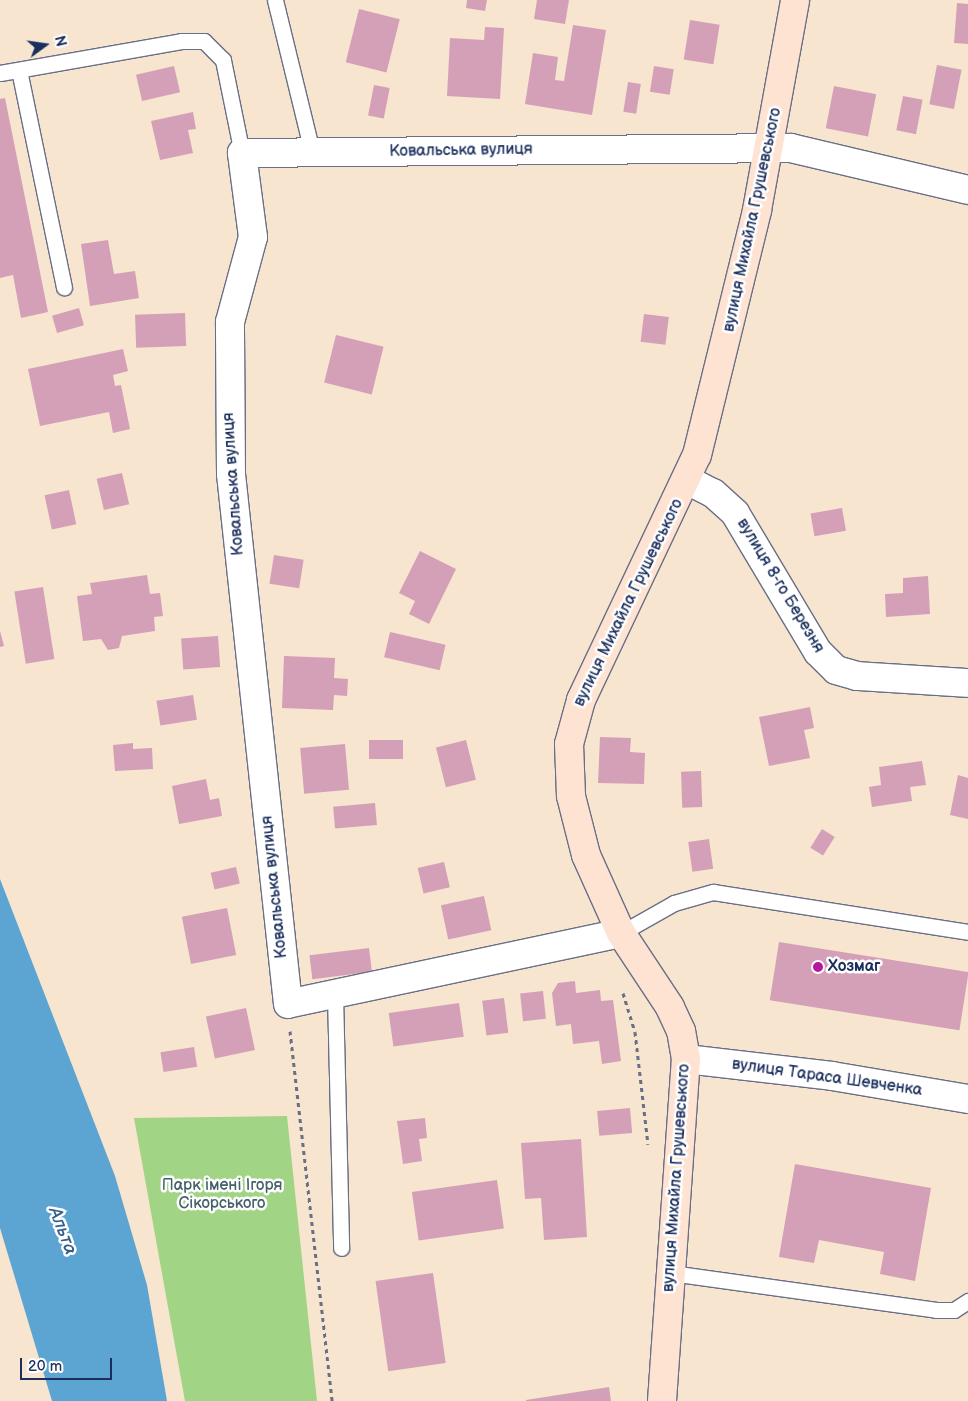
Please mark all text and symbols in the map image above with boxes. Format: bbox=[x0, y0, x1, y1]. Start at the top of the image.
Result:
north arrow bbox=[20, 20, 70, 70]
text: N bbox=[51, 34, 70, 48]
street label: вулиця Михайла Грушевського bbox=[720, 106, 786, 334]
street label: Ковальська вулиця bbox=[389, 140, 533, 162]
street label: Ковальська вулиця bbox=[219, 412, 249, 556]
street label: вулиця Михайла Грушевського bbox=[570, 496, 688, 710]
street label: вулиця 8-го Березня bbox=[732, 515, 828, 657]
street label: Ковальська вулиця bbox=[258, 815, 292, 959]
place label: Хозмаг bbox=[828, 957, 880, 977]
marker: Хозмаг bbox=[812, 961, 824, 973]
street label: вулиця Тараса Шевченка bbox=[731, 1055, 923, 1101]
street label: вулиця Михайла Грушевського bbox=[659, 1063, 695, 1293]
park label: Парк імені Ігоря Сікорського bbox=[162, 1176, 282, 1214]
water label: Альта bbox=[43, 1204, 81, 1258]
scale bar bbox=[22, 1348, 115, 1380]
text: 20 m bbox=[28, 1357, 62, 1376]

